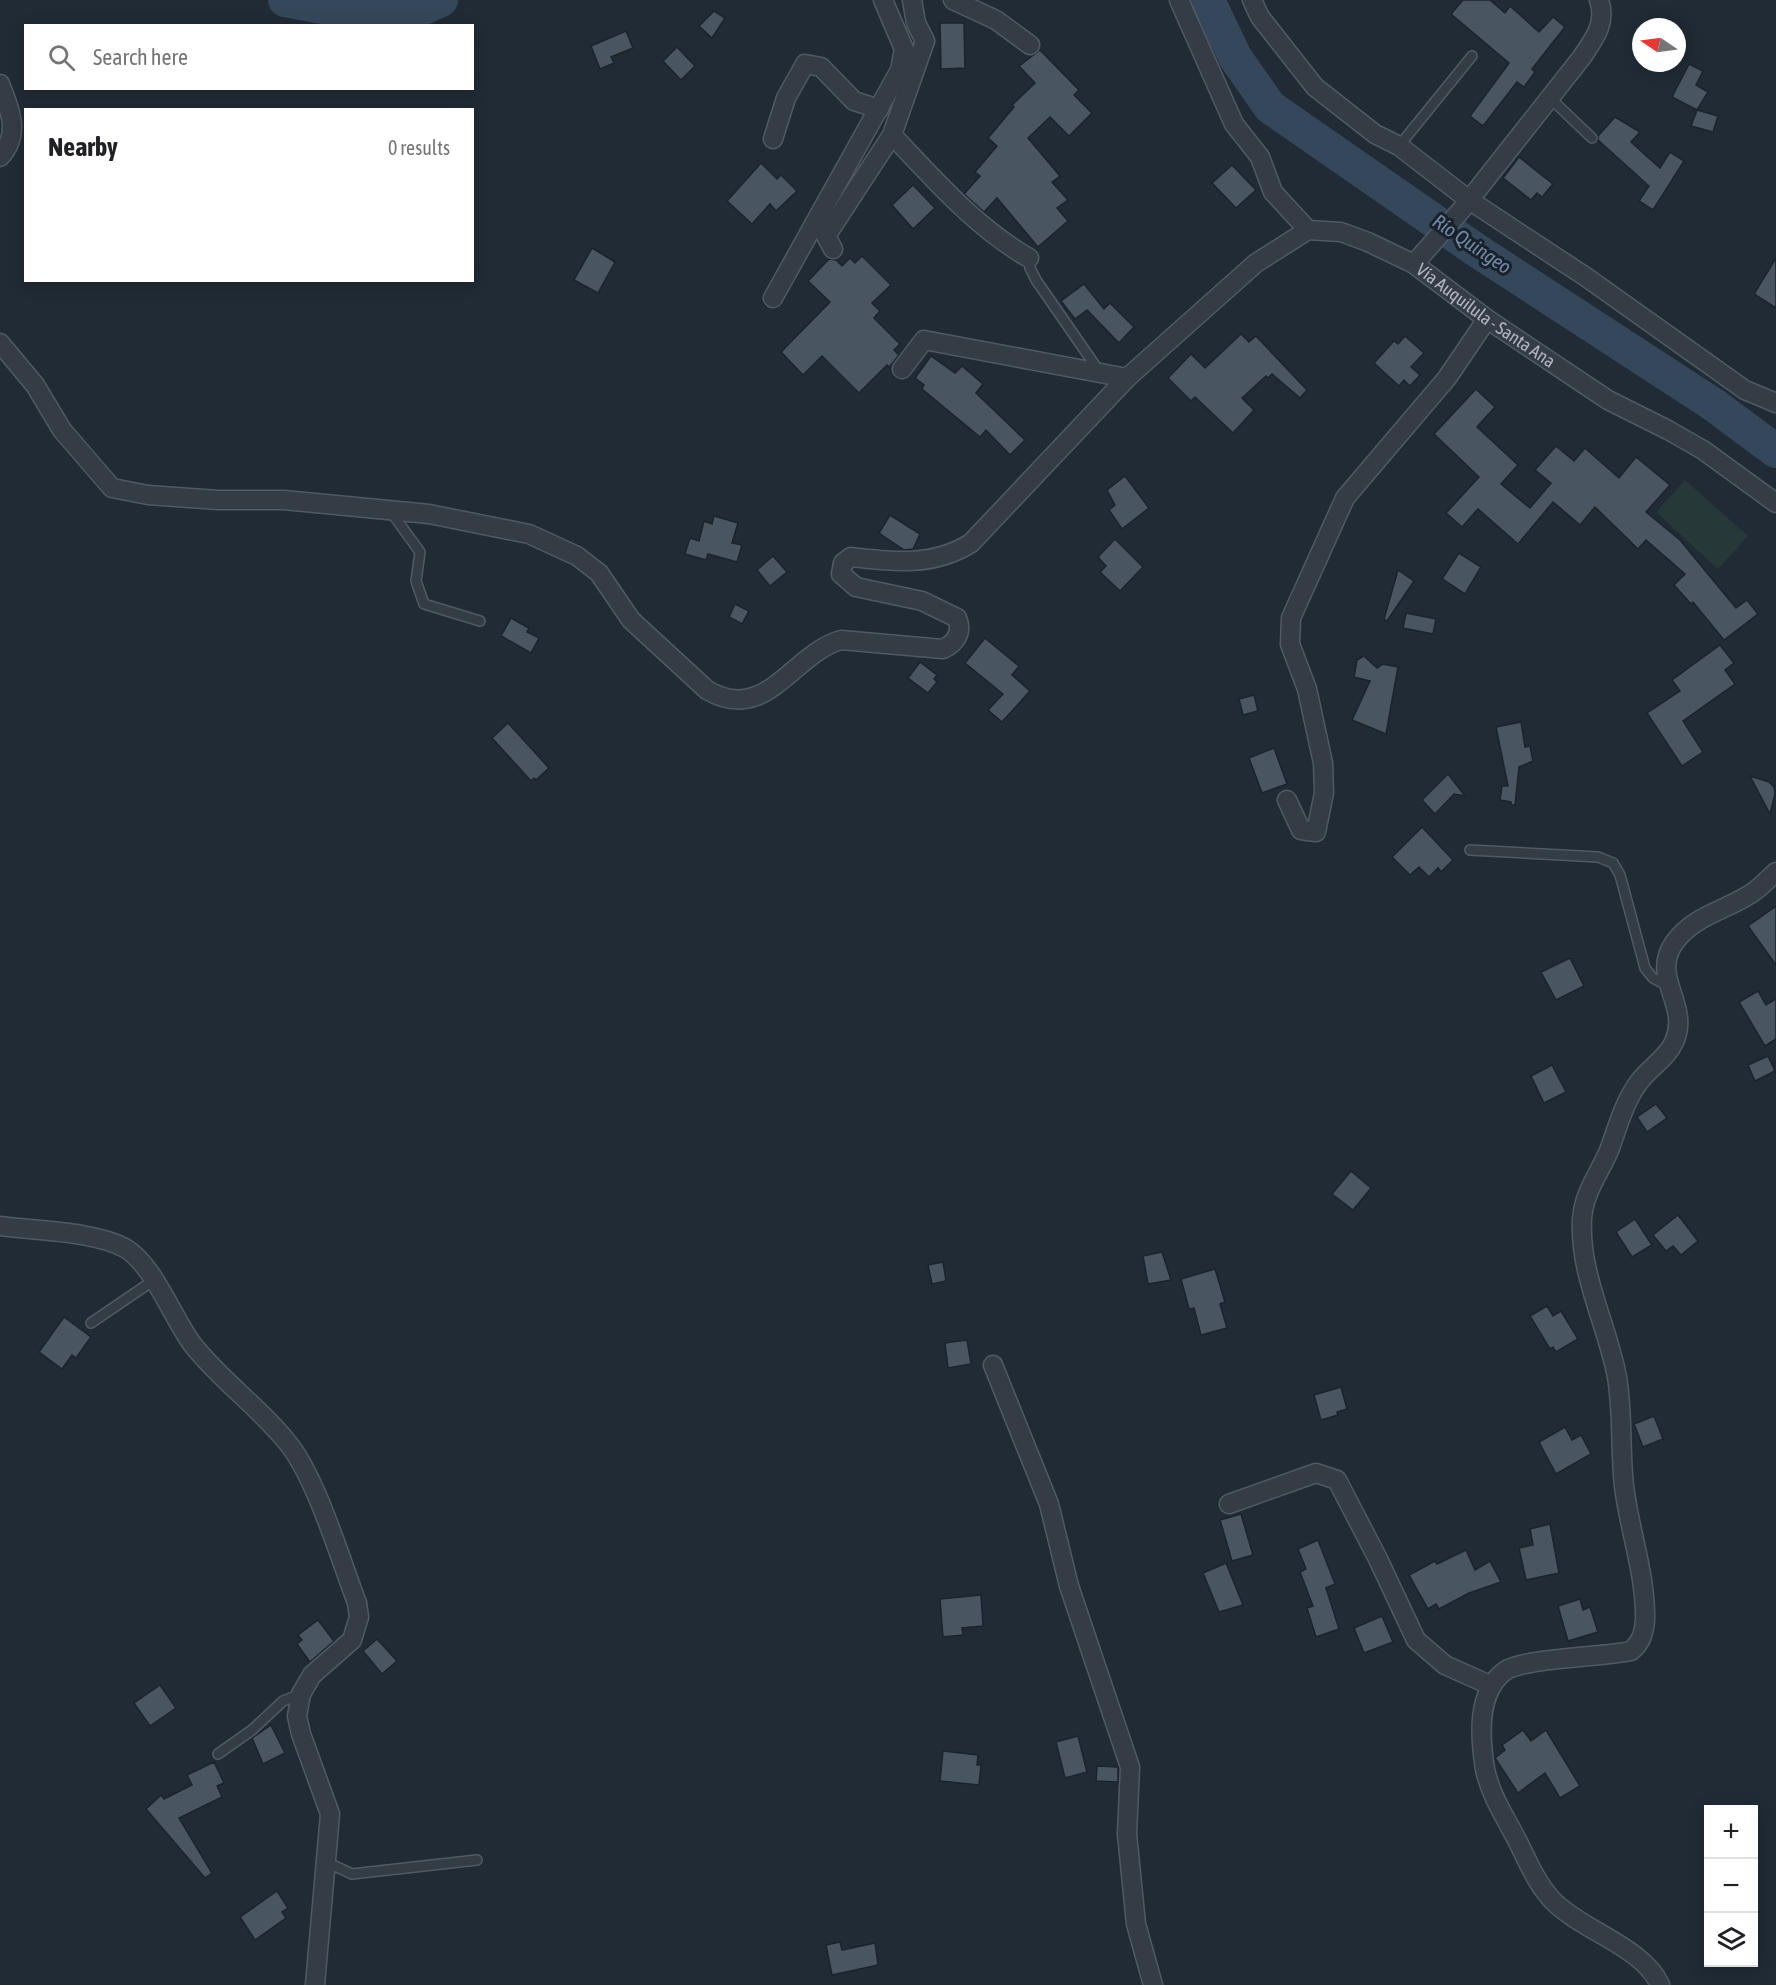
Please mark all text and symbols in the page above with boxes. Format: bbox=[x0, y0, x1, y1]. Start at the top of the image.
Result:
north arrow bbox=[1632, 18, 1686, 72]
search box bbox=[24, 24, 474, 90]
icon: search bbox=[45, 41, 78, 74]
text: Search here bbox=[93, 44, 188, 70]
text: Nearby bbox=[48, 132, 118, 162]
text: 0 results bbox=[388, 136, 450, 159]
water label: Río Quingeo bbox=[1429, 209, 1516, 278]
street label: Vía Auquilula - Santa Ana bbox=[1412, 259, 1559, 372]
map controls bbox=[1704, 1805, 1758, 1967]
button: + bbox=[1704, 1805, 1758, 1859]
button: − bbox=[1704, 1859, 1758, 1913]
button: layers bbox=[1704, 1913, 1758, 1967]

